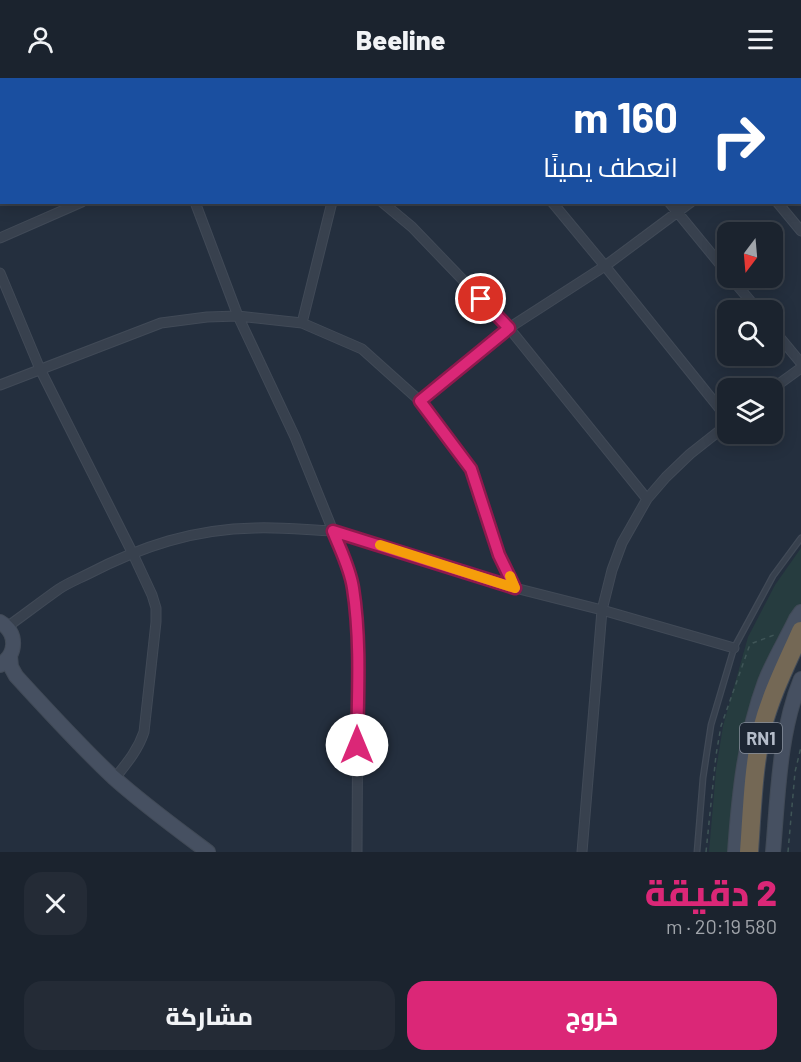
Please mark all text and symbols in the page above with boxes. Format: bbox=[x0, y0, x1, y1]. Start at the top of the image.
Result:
icon: person bbox=[24, 23, 57, 56]
text: Beeline bbox=[356, 23, 445, 55]
icon: menu bbox=[744, 23, 777, 56]
text: 160 m bbox=[573, 91, 678, 141]
icon: right bbox=[699, 102, 777, 180]
text: انعطف يمينًا bbox=[543, 150, 678, 182]
north arrow bbox=[717, 222, 783, 288]
map controls bbox=[717, 222, 783, 444]
pin bbox=[455, 273, 506, 324]
icon: arrive bbox=[464, 282, 497, 315]
button: search bbox=[717, 300, 783, 366]
button: layers bbox=[717, 378, 783, 444]
position arrow bbox=[325, 713, 389, 777]
road number: RN1 bbox=[740, 723, 782, 753]
text: 2 دقيقة bbox=[645, 870, 777, 913]
button: close bbox=[24, 872, 87, 935]
text: 580 m · 20:19 bbox=[666, 914, 777, 938]
button: مشاركة bbox=[24, 981, 395, 1050]
button: خروج bbox=[407, 981, 777, 1050]

